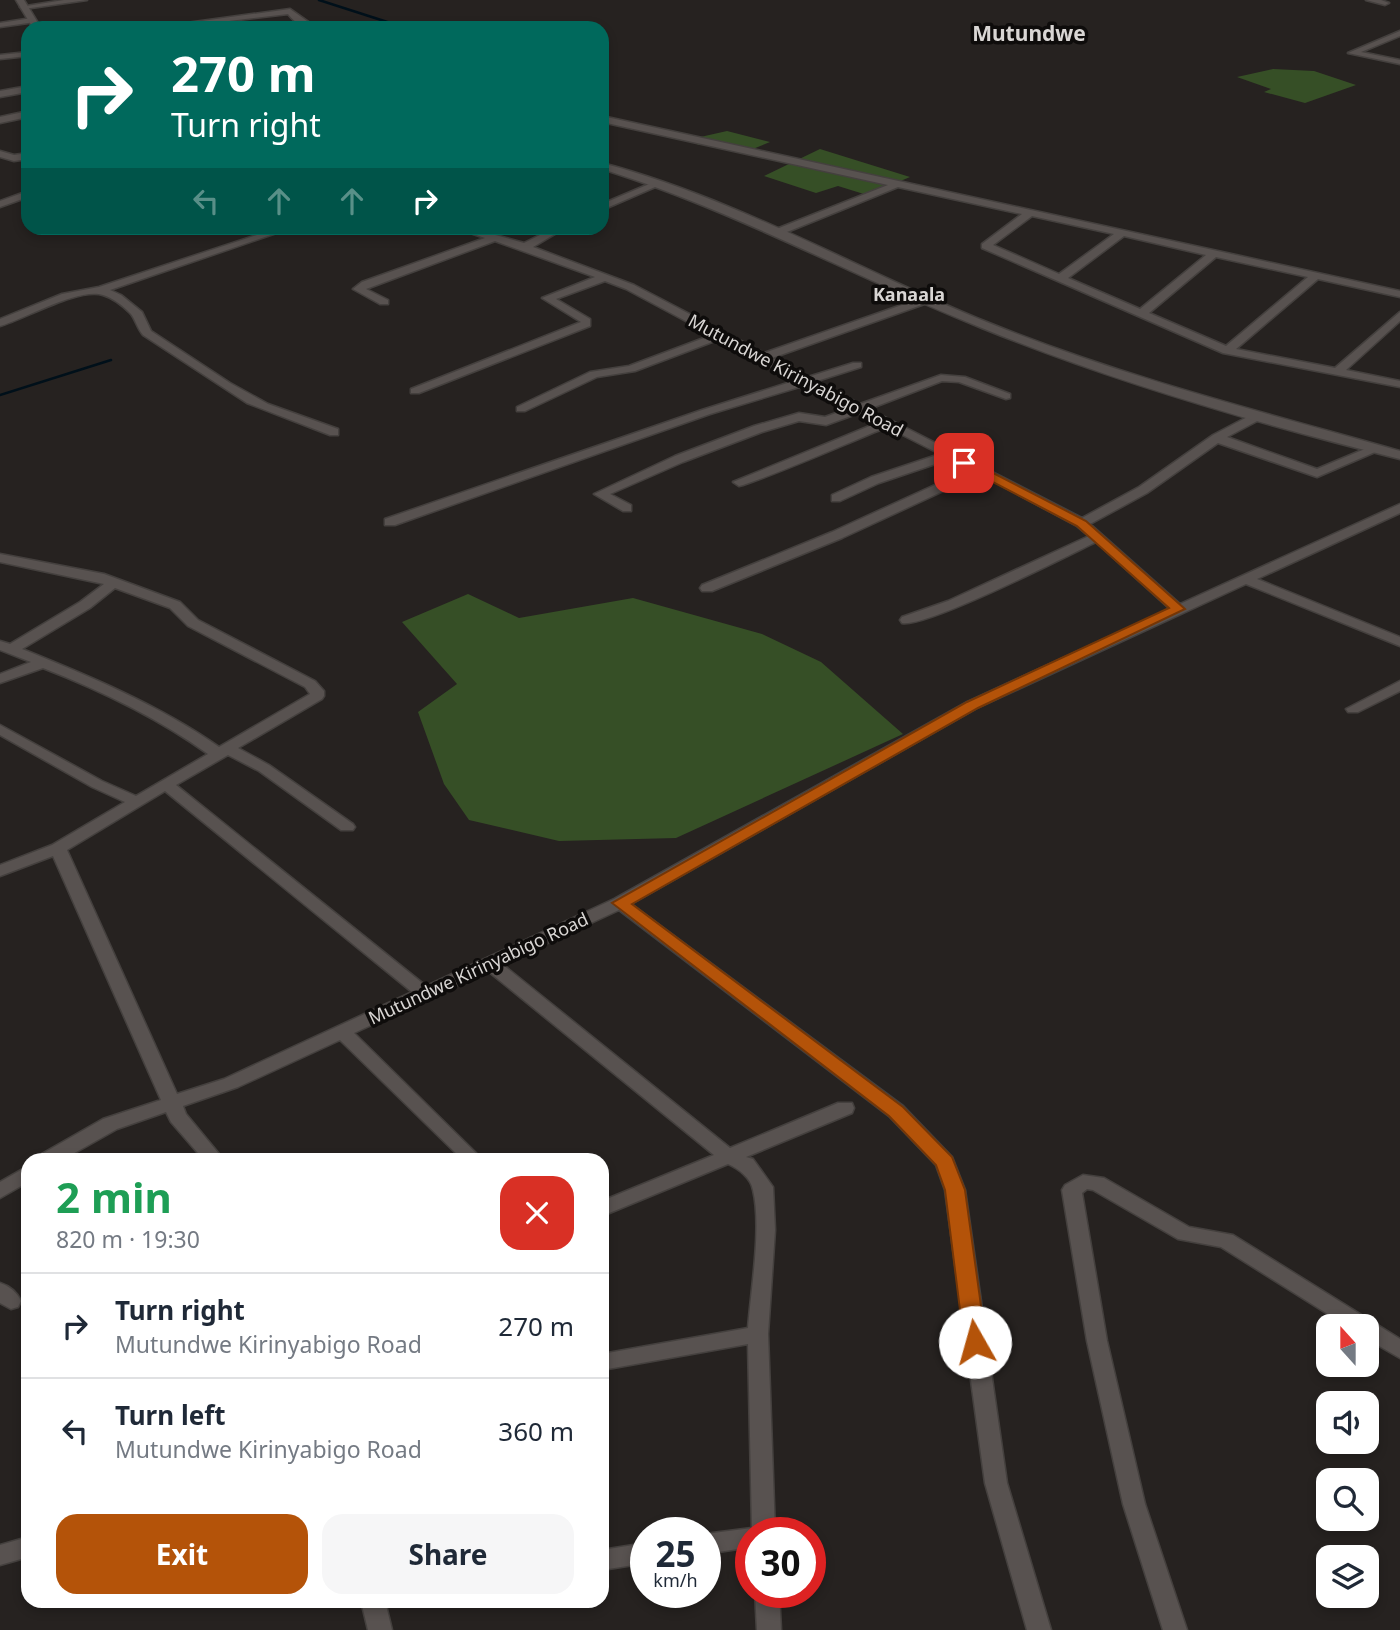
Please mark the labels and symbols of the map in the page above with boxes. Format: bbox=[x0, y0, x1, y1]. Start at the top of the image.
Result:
district label: Mutundwe bbox=[972, 19, 1086, 47]
district label: Kanaala bbox=[873, 282, 945, 306]
street label: Mutundwe Kirinyabigo Road bbox=[684, 308, 908, 442]
pin bbox=[934, 433, 994, 493]
street label: Mutundwe Kirinyabigo Road bbox=[364, 906, 592, 1030]
position arrow bbox=[938, 1305, 1012, 1379]
north arrow bbox=[1316, 1314, 1379, 1377]
speed limit sign: 30 bbox=[735, 1517, 826, 1608]

